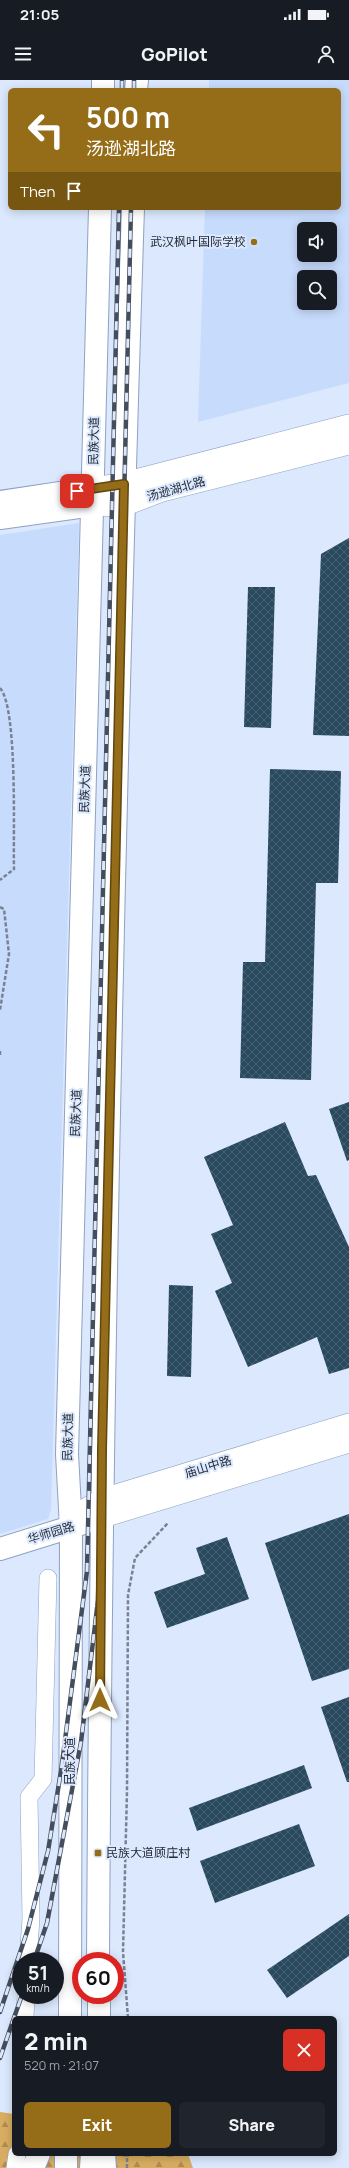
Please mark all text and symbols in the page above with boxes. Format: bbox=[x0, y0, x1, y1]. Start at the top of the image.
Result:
text: 21:05 bbox=[20, 4, 59, 25]
text: GoPilot bbox=[141, 42, 208, 66]
icon: menu bbox=[12, 43, 34, 65]
icon: person bbox=[315, 43, 337, 65]
text: 500 m bbox=[86, 98, 170, 136]
icon: left bbox=[20, 104, 72, 156]
text: 汤逊湖北路 bbox=[86, 136, 176, 160]
icon: arrive bbox=[63, 180, 85, 202]
text: Then bbox=[20, 181, 55, 202]
map controls bbox=[297, 222, 337, 310]
button: sound bbox=[297, 222, 337, 262]
place label: 武汉枫叶国际学校 bbox=[150, 233, 246, 250]
marker: 武汉枫叶国际学校 bbox=[249, 237, 259, 247]
button: search bbox=[297, 270, 337, 310]
street label: 民族大道 bbox=[85, 417, 102, 465]
street label: 汤逊湖北路 bbox=[145, 472, 207, 505]
pin bbox=[60, 474, 94, 508]
icon: arrive bbox=[66, 480, 88, 502]
street label: 民族大道 bbox=[75, 765, 94, 813]
street label: 民族大道 bbox=[66, 1089, 85, 1137]
street label: 民族大道 bbox=[59, 1413, 76, 1461]
street label: 庙山中路 bbox=[182, 1451, 233, 1482]
street label: 华师园路 bbox=[25, 1517, 76, 1548]
position arrow bbox=[79, 1679, 121, 1721]
street label: 民族大道 bbox=[61, 1737, 78, 1785]
place label: 民族大道顾庄村 bbox=[106, 1844, 191, 1861]
marker: 民族大道顾庄村 bbox=[93, 1848, 103, 1858]
speed limit sign: 60 bbox=[72, 1952, 124, 2004]
text: 51 bbox=[28, 1959, 48, 1986]
text: km/h bbox=[26, 1981, 50, 1995]
text: 2 min bbox=[24, 2024, 88, 2057]
button: close bbox=[283, 2029, 325, 2071]
text: 520 m · 21:07 bbox=[24, 2056, 99, 2074]
button: Exit bbox=[24, 2102, 171, 2148]
button: Share bbox=[179, 2102, 325, 2148]

